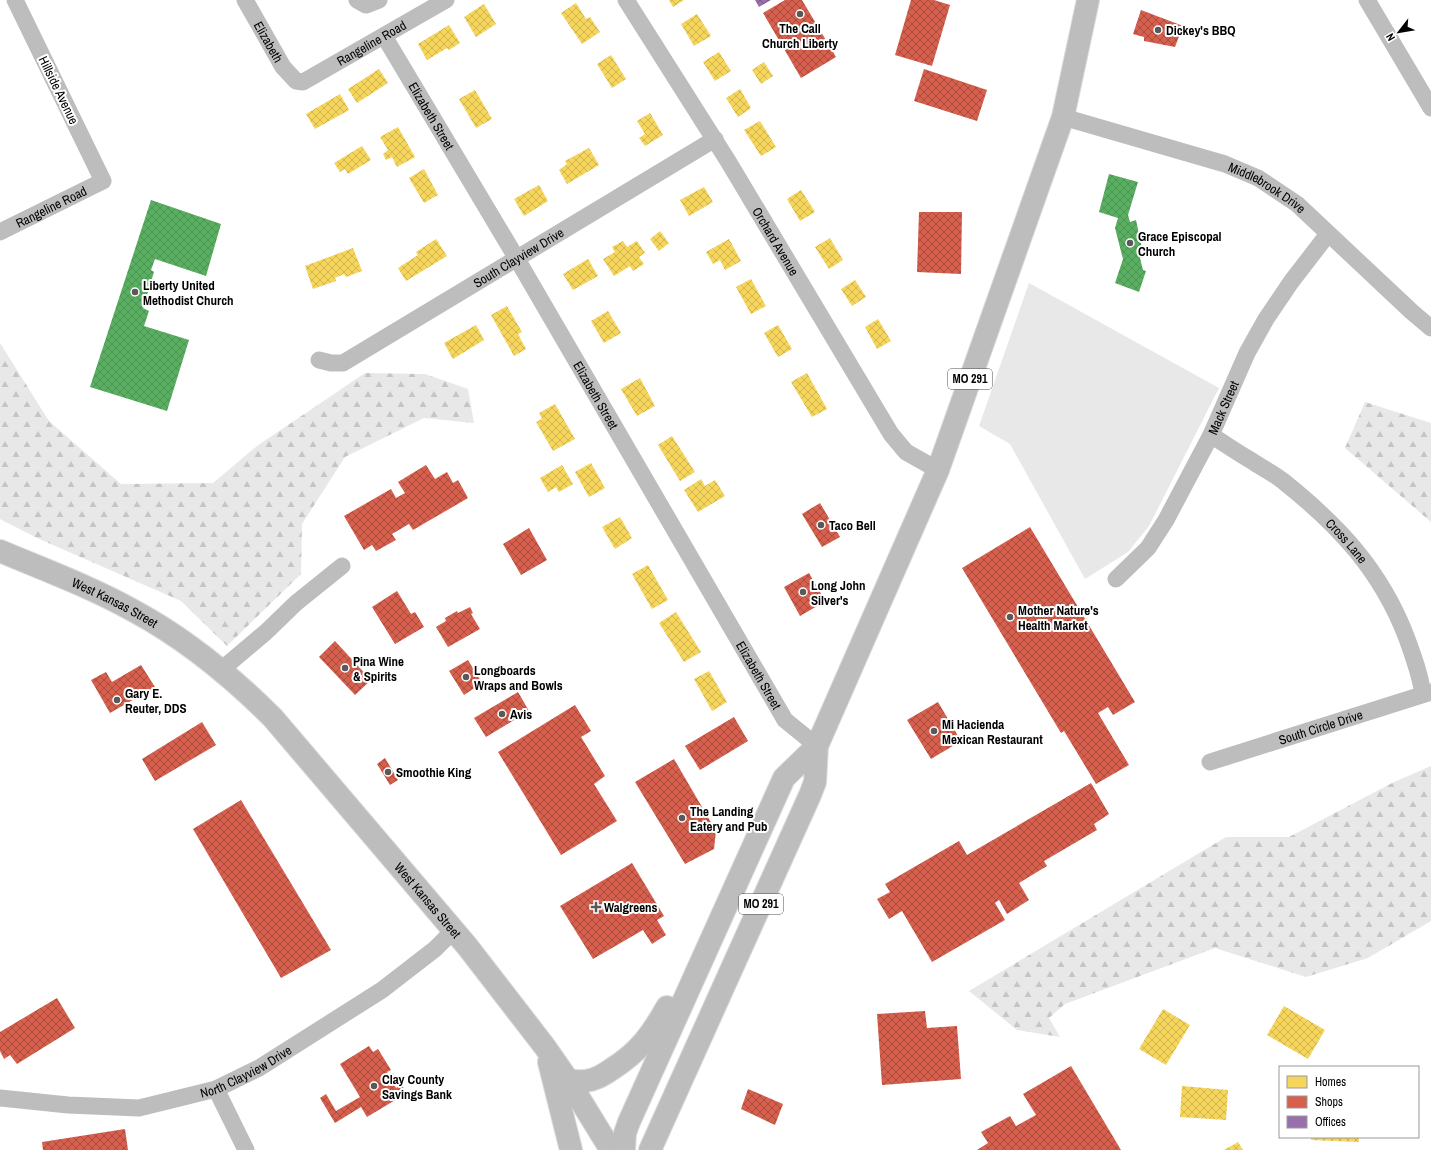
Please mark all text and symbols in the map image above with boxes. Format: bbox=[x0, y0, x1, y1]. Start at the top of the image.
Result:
marker: The Call Church Liberty bbox=[795, 9, 805, 19]
north arrow bbox=[1379, 12, 1419, 52]
street label: Rangeline Road bbox=[334, 17, 409, 70]
street label: Elizabeth bbox=[250, 18, 287, 66]
place label: The Call Church Liberty bbox=[762, 20, 838, 52]
place label: Dickey's BBQ bbox=[1166, 22, 1236, 39]
marker: Dickey's BBQ bbox=[1153, 25, 1163, 35]
text: N bbox=[1383, 31, 1398, 44]
street label: Hillside Avenue bbox=[35, 53, 82, 127]
street label: Elizabeth Street bbox=[404, 79, 458, 153]
street label: Middlebrook Drive bbox=[1226, 158, 1309, 217]
street label: Rangeline Road bbox=[13, 182, 90, 232]
street label: Orchard Avenue bbox=[748, 204, 803, 279]
street label: South Clayview Drive bbox=[470, 224, 567, 292]
place label: Grace Episcopal Church bbox=[1138, 228, 1222, 260]
marker: Grace Episcopal Church bbox=[1125, 238, 1135, 248]
place label: Liberty United Methodist Church bbox=[143, 277, 234, 309]
marker: Liberty United Methodist Church bbox=[130, 287, 140, 297]
street label: Elizabeth Street bbox=[569, 358, 622, 432]
road number: MO 291 bbox=[948, 369, 992, 389]
street label: Mack Street bbox=[1204, 378, 1243, 437]
street label: Cross Lane bbox=[1322, 515, 1371, 567]
place label: Taco Bell bbox=[829, 517, 876, 534]
marker: Taco Bell bbox=[816, 520, 826, 530]
street label: West Kansas Street bbox=[69, 574, 161, 632]
place label: Long John Silver's bbox=[811, 577, 865, 609]
marker: Long John Silver's bbox=[798, 587, 808, 597]
place label: Mother Nature's Health Market bbox=[1018, 602, 1099, 634]
marker: Mother Nature's Health Market bbox=[1005, 612, 1015, 622]
street label: Elizabeth Street bbox=[732, 638, 785, 713]
place label: Pina Wine & Spirits bbox=[353, 653, 404, 685]
place label: Longboards Wraps and Bowls bbox=[474, 662, 563, 694]
marker: Pina Wine & Spirits bbox=[340, 663, 350, 673]
marker: Longboards Wraps and Bowls bbox=[461, 672, 471, 682]
place label: Gary E. Reuter, DDS bbox=[125, 685, 187, 717]
marker: Gary E. Reuter, DDS bbox=[112, 695, 122, 705]
place label: Avis bbox=[510, 706, 532, 723]
street label: South Circle Drive bbox=[1277, 706, 1365, 749]
marker: Avis bbox=[497, 709, 507, 719]
place label: Mi Hacienda Mexican Restaurant bbox=[942, 716, 1043, 748]
marker: Mi Hacienda Mexican Restaurant bbox=[929, 726, 939, 736]
place label: Smoothie King bbox=[396, 764, 472, 781]
marker: Smoothie King bbox=[383, 767, 393, 777]
place label: The Landing Eatery and Pub bbox=[690, 803, 768, 835]
marker: The Landing Eatery and Pub bbox=[677, 813, 687, 823]
street label: West Kansas Street bbox=[391, 859, 465, 942]
road number: MO 291 bbox=[739, 894, 783, 914]
place label: Walgreens bbox=[604, 899, 658, 916]
marker: Walgreens bbox=[591, 902, 601, 912]
street label: North Clayview Drive bbox=[198, 1041, 295, 1102]
legend bbox=[1279, 1066, 1419, 1138]
place label: Clay County Savings Bank bbox=[382, 1071, 452, 1103]
text: Homes bbox=[1315, 1074, 1346, 1090]
marker: Clay County Savings Bank bbox=[369, 1081, 379, 1091]
text: Shops bbox=[1315, 1094, 1343, 1110]
text: Offices bbox=[1315, 1114, 1346, 1130]

